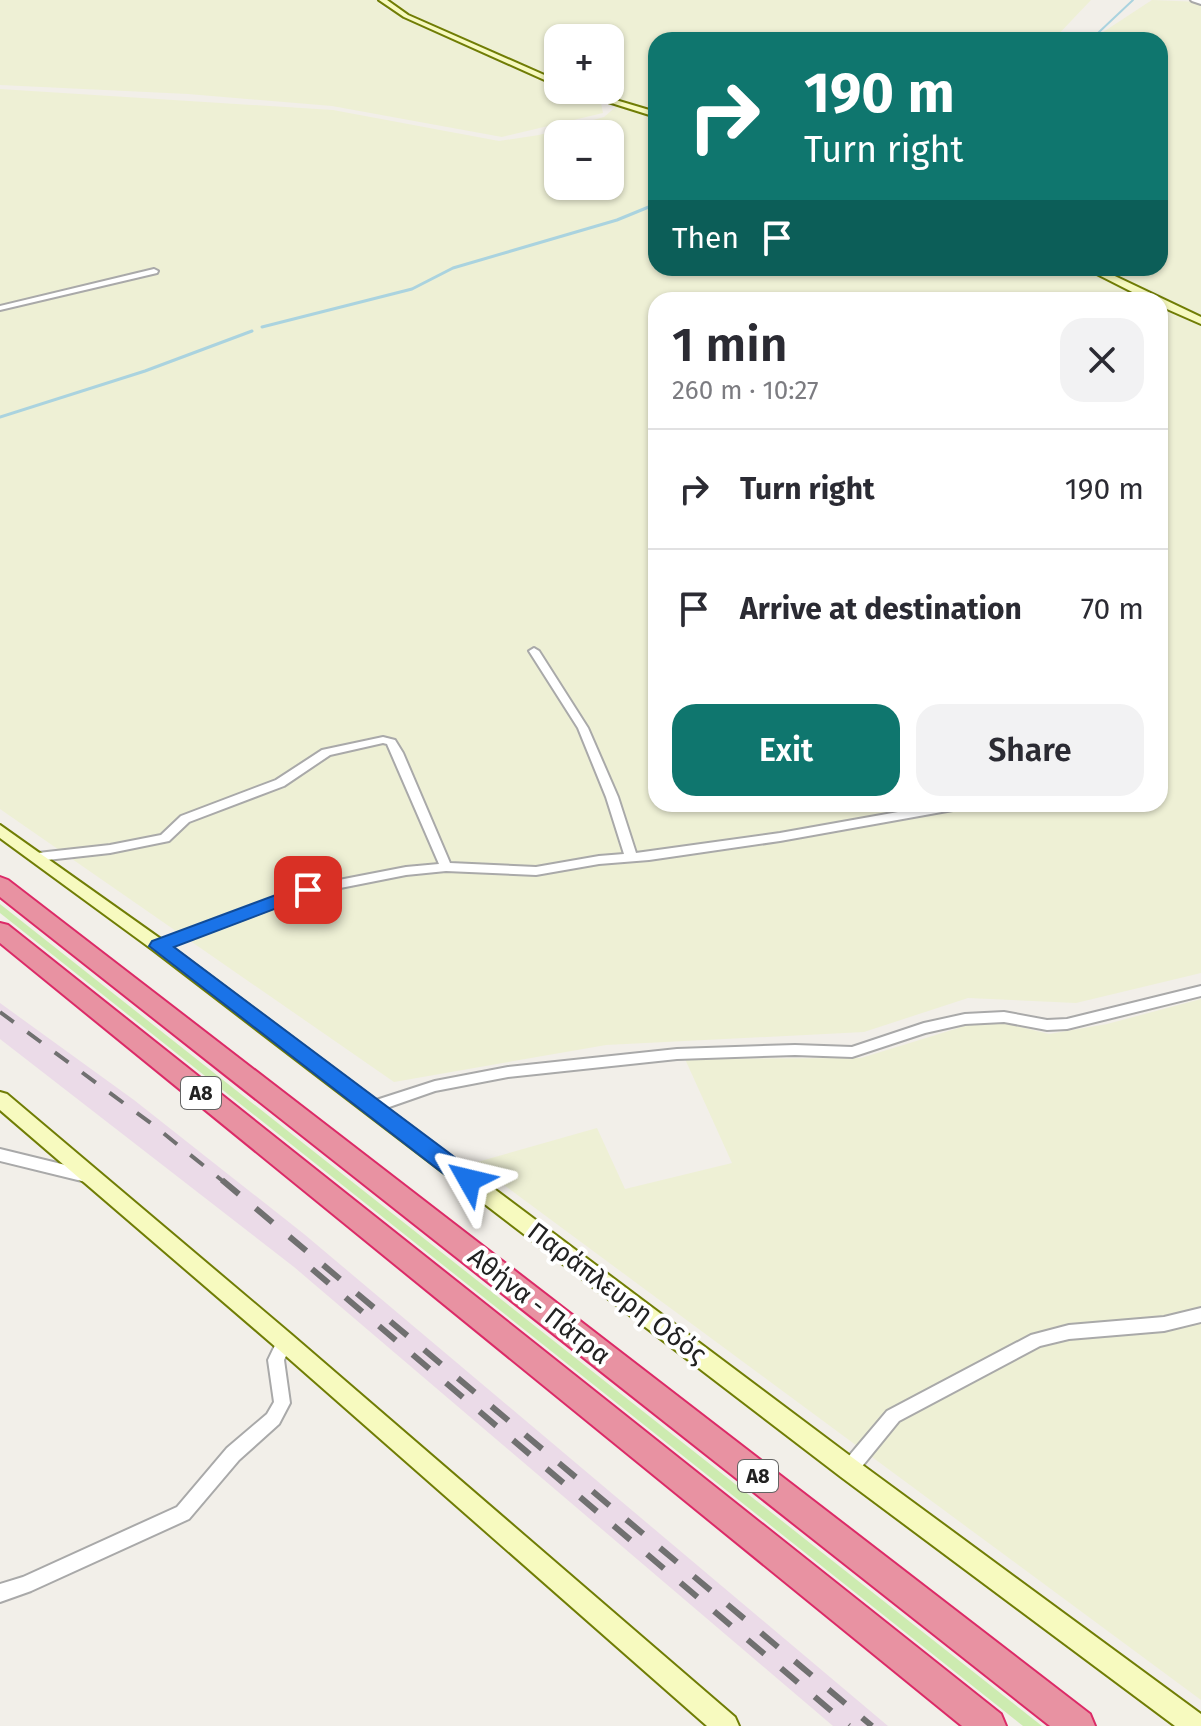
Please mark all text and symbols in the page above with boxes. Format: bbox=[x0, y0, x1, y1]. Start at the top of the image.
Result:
map controls bbox=[544, 24, 624, 200]
button: + bbox=[544, 24, 624, 104]
text: 190 m bbox=[804, 60, 955, 127]
icon: right bbox=[672, 64, 776, 168]
button: − bbox=[544, 120, 624, 200]
text: Turn right bbox=[804, 128, 964, 172]
icon: arrive bbox=[755, 216, 799, 260]
text: Then bbox=[672, 220, 739, 256]
text: 1 min bbox=[672, 316, 788, 374]
button: close bbox=[1060, 318, 1144, 402]
text: 260 m · 10:27 bbox=[672, 375, 819, 406]
icon: right bbox=[672, 467, 716, 511]
text: Turn right bbox=[740, 471, 875, 507]
text: 190 m bbox=[1065, 471, 1144, 507]
icon: arrive bbox=[672, 587, 716, 631]
text: Arrive at destination bbox=[740, 591, 1022, 627]
text: 70 m bbox=[1081, 591, 1144, 627]
button: Exit bbox=[672, 704, 900, 796]
button: Share bbox=[916, 704, 1144, 796]
pin bbox=[274, 856, 342, 924]
icon: arrive bbox=[286, 868, 330, 912]
road number: Α8 bbox=[181, 1077, 221, 1109]
position arrow bbox=[427, 1138, 511, 1222]
street label: Παράπλευρη Οδός bbox=[522, 1216, 712, 1370]
street label: Αθήνα - Πάτρα bbox=[462, 1241, 616, 1371]
road number: Α8 bbox=[738, 1460, 778, 1492]

